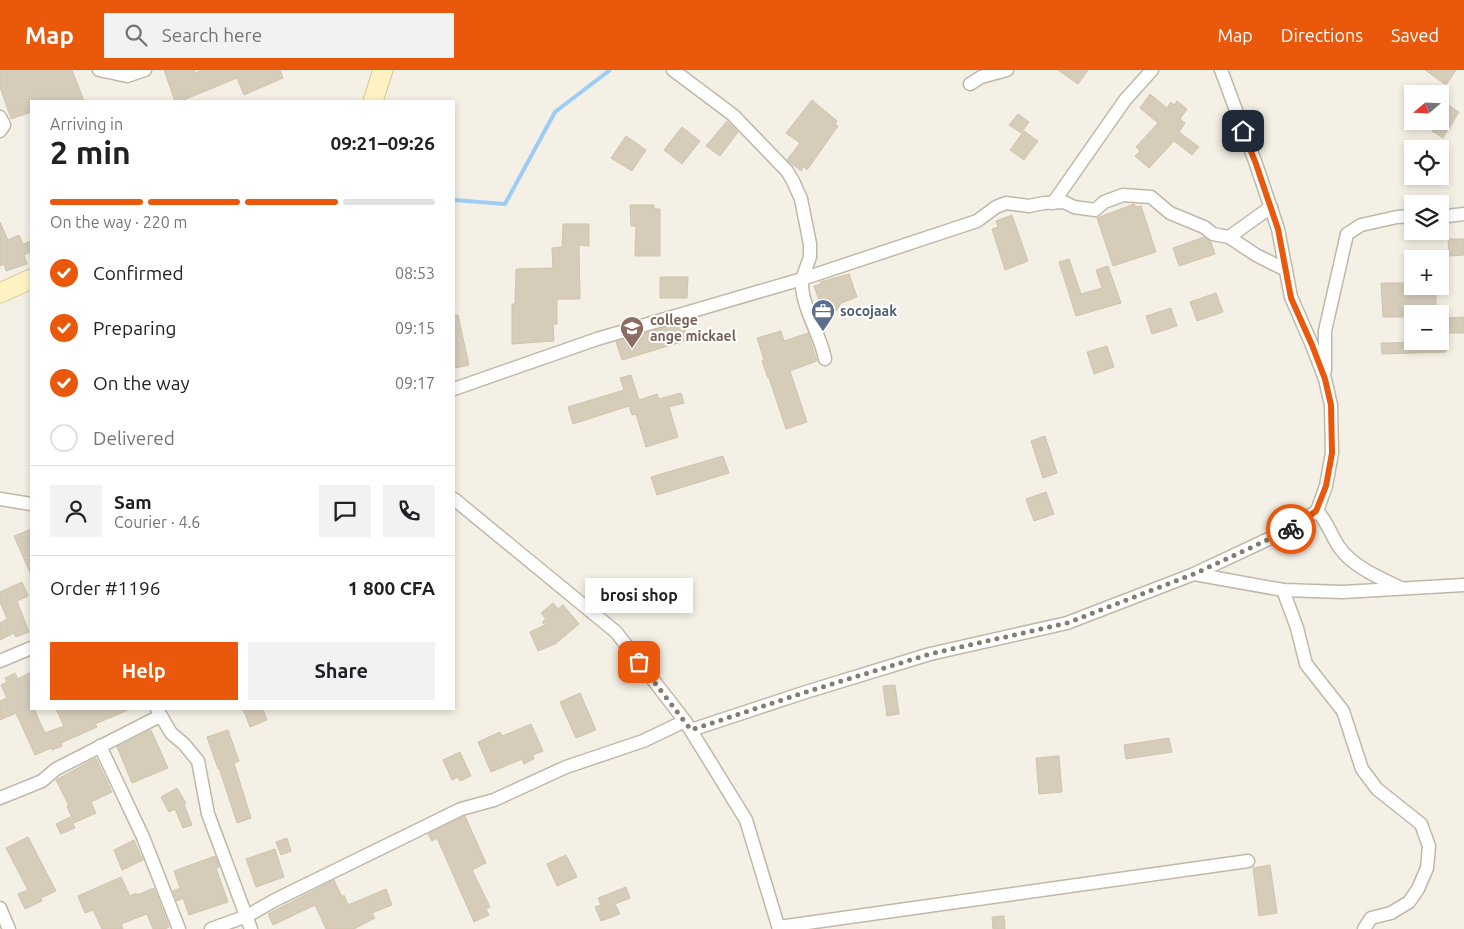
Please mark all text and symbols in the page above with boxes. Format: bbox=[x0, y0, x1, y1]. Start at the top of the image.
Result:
search box bbox=[104, 13, 454, 58]
icon: search bbox=[122, 21, 150, 49]
text: Map bbox=[25, 22, 74, 49]
text: Search here bbox=[162, 24, 262, 46]
text: Map bbox=[1217, 25, 1253, 45]
text: Directions bbox=[1281, 25, 1363, 45]
text: Saved bbox=[1391, 25, 1439, 45]
north arrow bbox=[1404, 85, 1449, 130]
map controls bbox=[1404, 85, 1449, 350]
pin bbox=[1222, 110, 1264, 152]
text: Arriving in bbox=[50, 115, 123, 133]
icon: home bbox=[1229, 117, 1257, 145]
text: 09:21–09:26 bbox=[330, 132, 435, 154]
text: 2 min bbox=[50, 134, 131, 170]
button: locate bbox=[1404, 140, 1449, 185]
button: layers bbox=[1404, 195, 1449, 240]
text: On the way · 220 m bbox=[50, 213, 187, 231]
button: + bbox=[1404, 250, 1449, 295]
icon: check bbox=[50, 259, 78, 287]
text: Confirmed bbox=[93, 262, 184, 284]
text: 08:53 bbox=[395, 264, 435, 282]
office icon: socojaak bbox=[810, 298, 836, 332]
place label: socojaak bbox=[840, 303, 897, 319]
button: − bbox=[1404, 305, 1449, 350]
place label: college ange mickael bbox=[650, 312, 736, 344]
icon: check bbox=[50, 314, 78, 342]
school or university icon: college ange mickael bbox=[619, 315, 645, 349]
text: Preparing bbox=[93, 317, 177, 339]
text: 09:15 bbox=[395, 319, 435, 337]
icon: check bbox=[50, 369, 78, 397]
text: On the way bbox=[93, 372, 190, 394]
text: 09:17 bbox=[395, 374, 435, 392]
text: Delivered bbox=[93, 427, 175, 449]
button: person bbox=[50, 485, 102, 537]
button: chat bbox=[319, 485, 371, 537]
button: phone bbox=[383, 485, 435, 537]
text: Sam bbox=[114, 491, 152, 513]
courier bbox=[1266, 504, 1316, 554]
text: Courier · 4.6 bbox=[114, 513, 200, 531]
icon: bike bbox=[1277, 515, 1305, 543]
text: Order #1196 bbox=[50, 577, 160, 599]
text: 1 800 CFA bbox=[348, 577, 435, 599]
callout: brosi shop bbox=[585, 577, 693, 612]
text: brosi shop bbox=[600, 586, 678, 604]
pin bbox=[618, 641, 660, 683]
button: Help bbox=[50, 642, 238, 700]
button: Share bbox=[248, 642, 435, 700]
icon: bag bbox=[625, 648, 653, 676]

